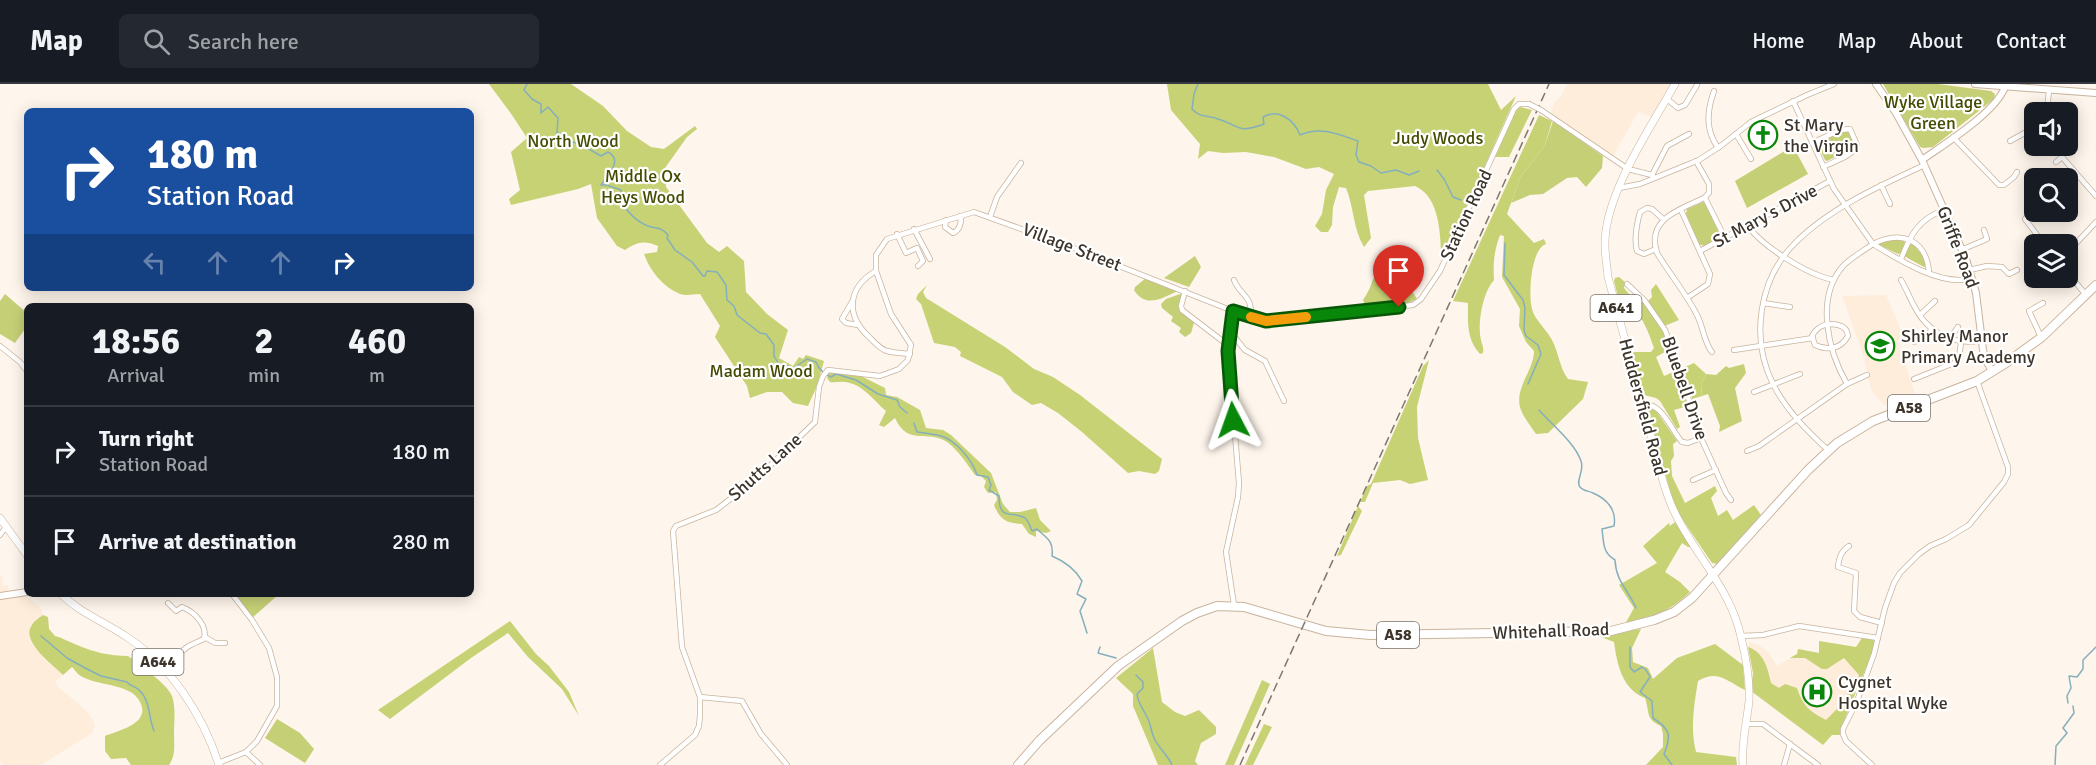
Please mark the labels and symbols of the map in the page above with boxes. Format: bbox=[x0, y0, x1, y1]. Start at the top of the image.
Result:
park label: Wyke Village Green bbox=[1884, 91, 1982, 134]
place label: St Mary the Virgin bbox=[1784, 114, 1859, 157]
church icon: St Mary the Virgin bbox=[1747, 119, 1779, 151]
park label: Judy Woods bbox=[1393, 127, 1483, 149]
park label: North Wood bbox=[527, 130, 619, 152]
park label: Middle Ox Heys Wood bbox=[601, 165, 685, 208]
street label: Station Road bbox=[1435, 166, 1497, 264]
street label: St Mary's Drive bbox=[1709, 179, 1821, 253]
street label: Griffe Road bbox=[1932, 203, 1984, 291]
street label: Village Street bbox=[1019, 218, 1125, 276]
pin bbox=[1373, 245, 1424, 307]
road number: A641 bbox=[1590, 295, 1642, 321]
place label: Shirley Manor Primary Academy bbox=[1901, 325, 2036, 368]
school or university icon: Shirley Manor Primary Academy bbox=[1864, 330, 1896, 362]
street label: Bluebell Drive bbox=[1657, 333, 1713, 443]
street label: Huddersfield Road bbox=[1614, 336, 1672, 478]
park label: Madam Wood bbox=[709, 360, 813, 382]
position arrow bbox=[1201, 388, 1265, 452]
road number: A58 bbox=[1888, 395, 1930, 421]
street label: Shutts Lane bbox=[724, 428, 806, 506]
street label: Whitehall Road bbox=[1492, 618, 1610, 644]
road number: A58 bbox=[1377, 622, 1419, 648]
road number: A644 bbox=[132, 649, 184, 675]
place label: Cygnet Hospital Wyke bbox=[1838, 671, 1948, 714]
hospital icon: Cygnet Hospital Wyke bbox=[1801, 676, 1833, 708]

